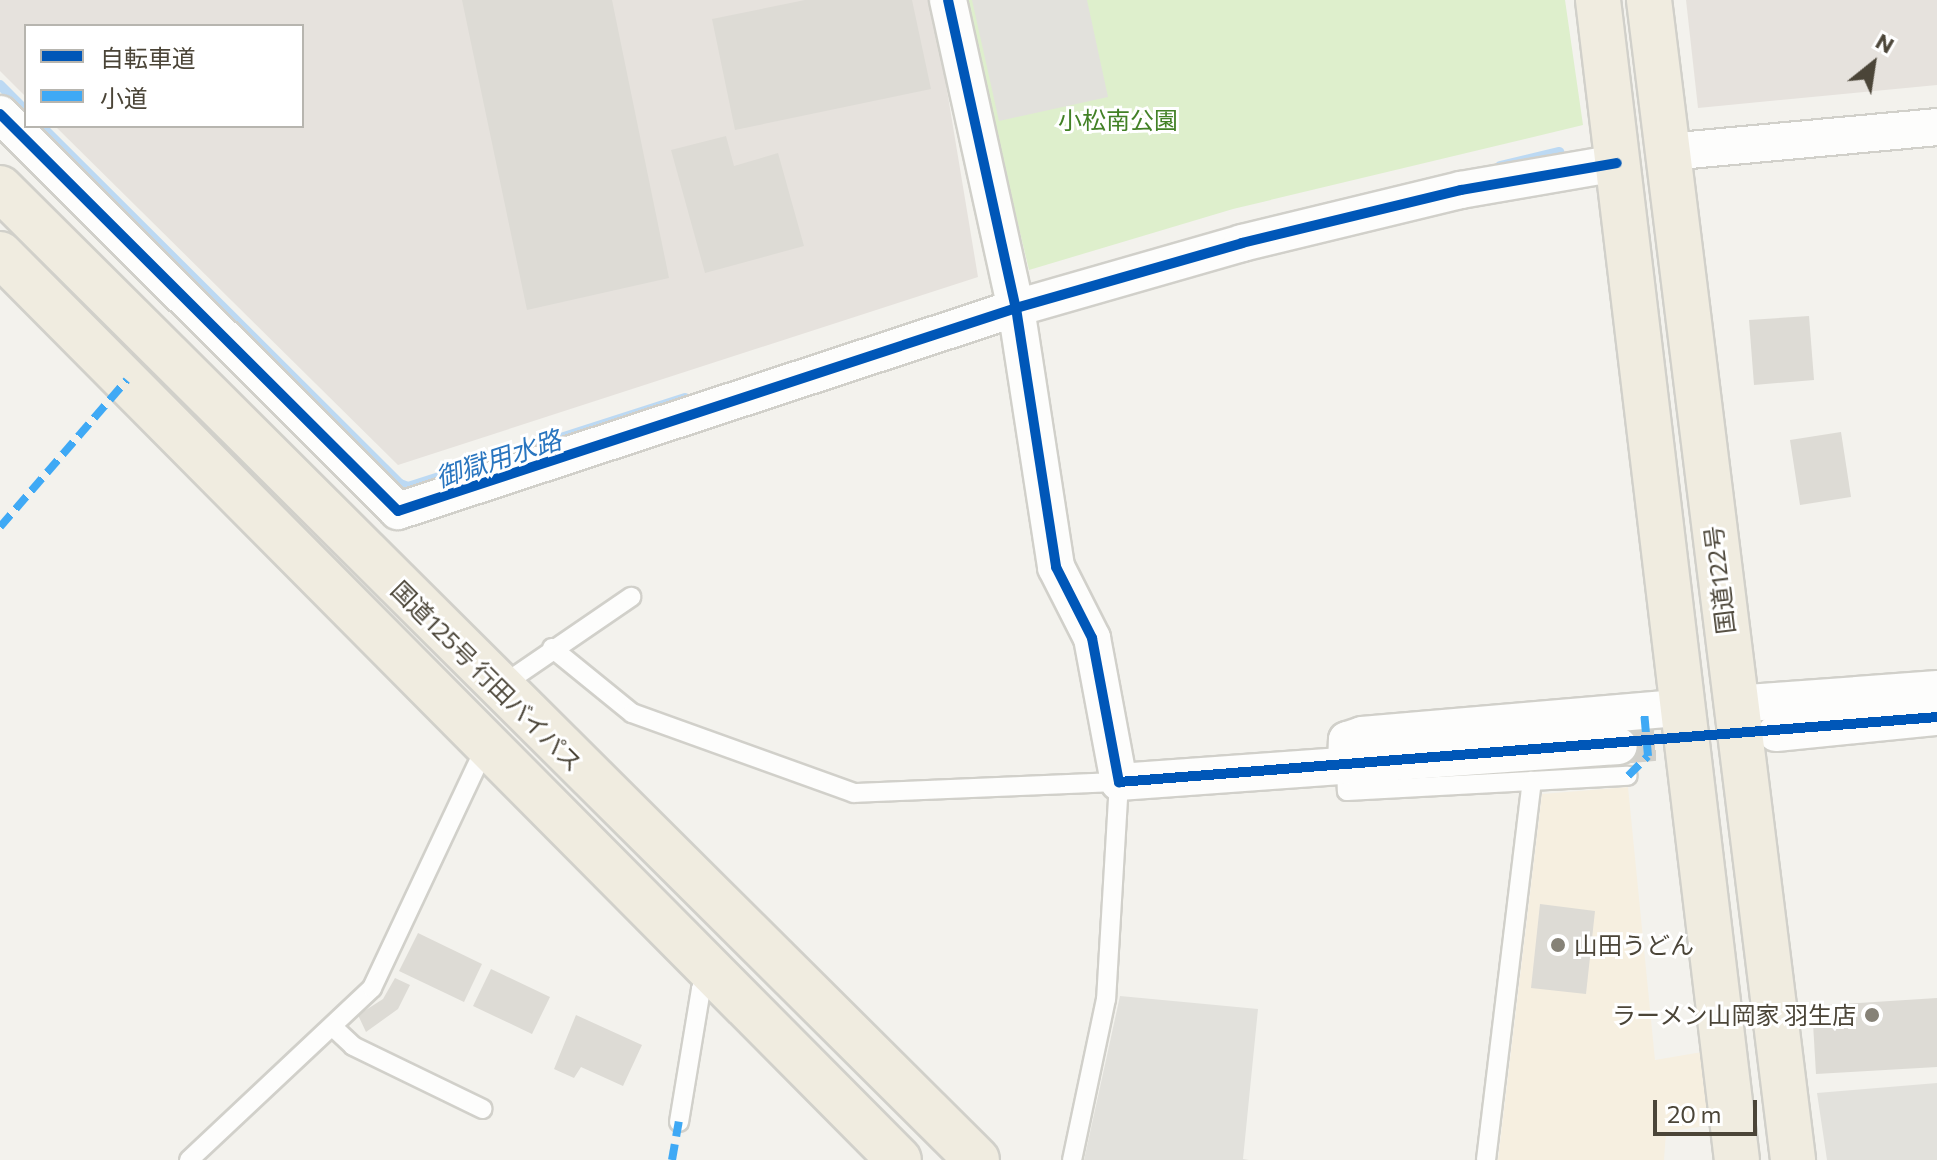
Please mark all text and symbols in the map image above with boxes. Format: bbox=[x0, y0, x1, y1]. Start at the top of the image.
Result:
legend bbox=[24, 24, 304, 128]
north arrow bbox=[1833, 24, 1913, 104]
text: N bbox=[1871, 27, 1899, 59]
text: 自転車道 bbox=[100, 43, 196, 72]
text: 小道 bbox=[100, 83, 148, 112]
park label: 小松南公園 bbox=[1058, 106, 1178, 134]
water label: 御獄用水路 bbox=[431, 423, 565, 493]
street label: 国道122号 bbox=[1698, 524, 1740, 636]
street label: 国道125号 行田バイパス bbox=[386, 575, 588, 777]
place label: 山田うどん bbox=[1574, 931, 1694, 959]
marker: 山田うどん bbox=[1549, 936, 1567, 954]
place label: ラーメン山岡家 羽生店 bbox=[1611, 1001, 1856, 1029]
marker: ラーメン山岡家 羽生店 bbox=[1863, 1006, 1881, 1024]
scale bar bbox=[1657, 1084, 1761, 1134]
text: 20 m bbox=[1667, 1099, 1721, 1128]

